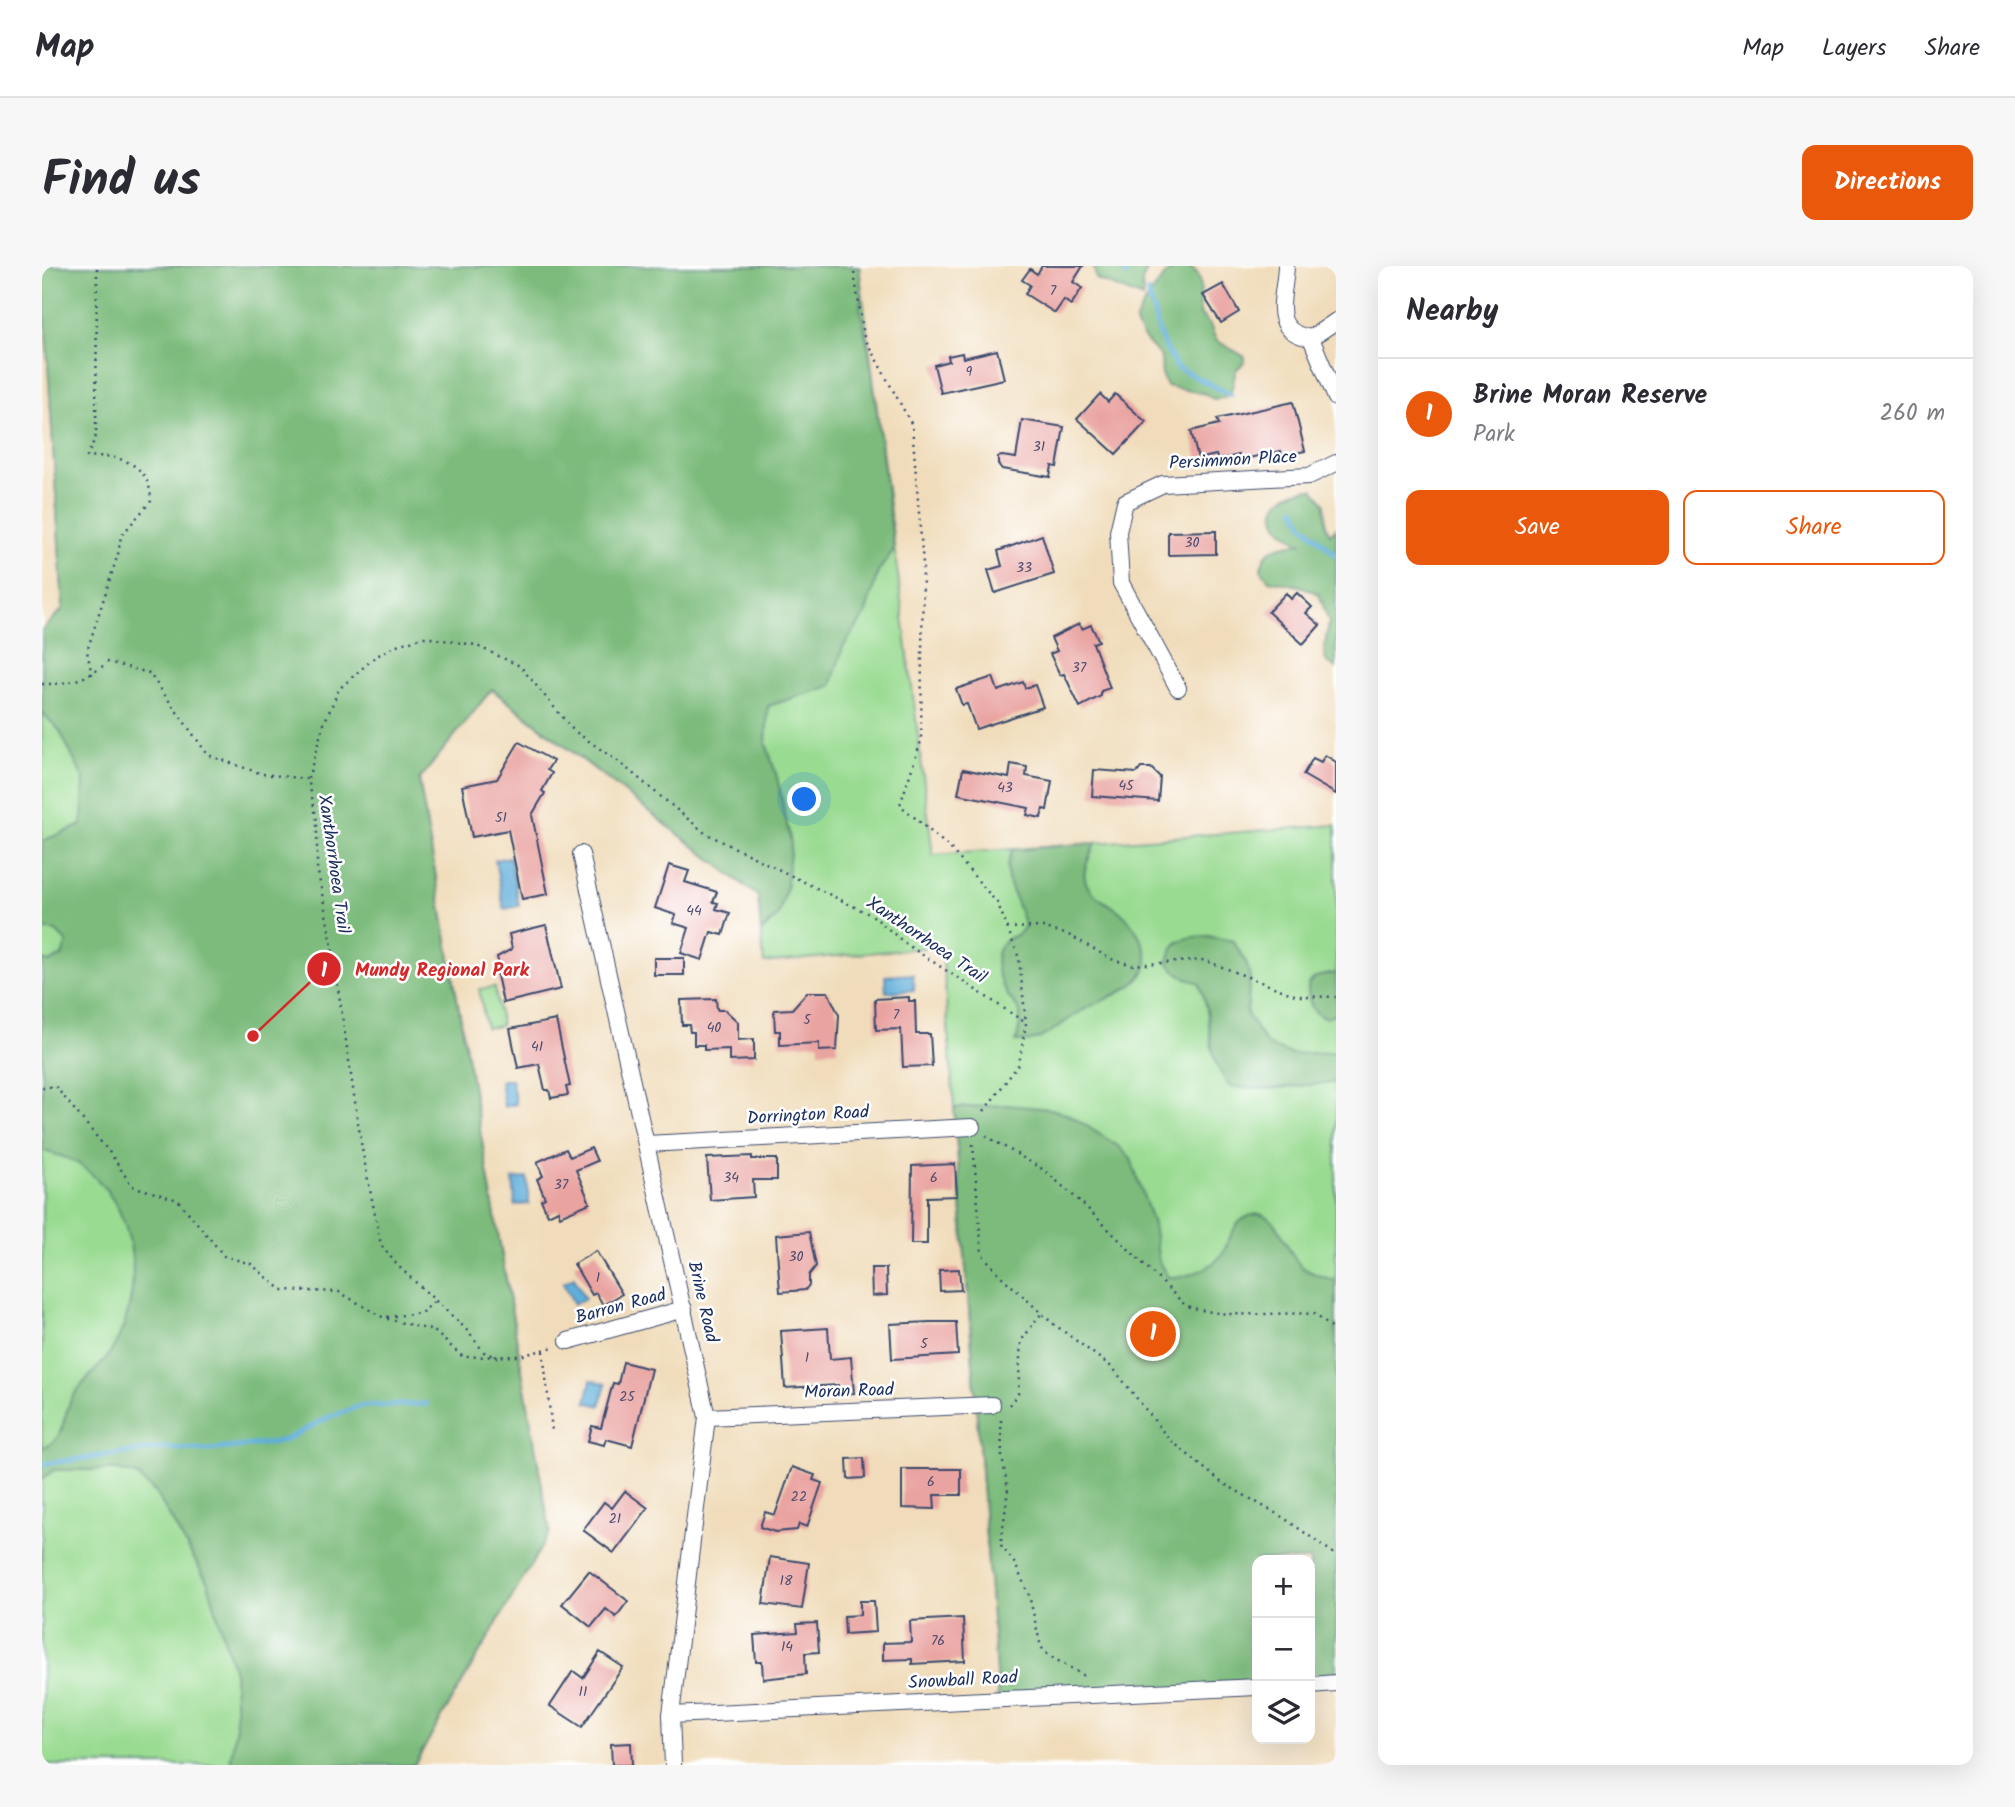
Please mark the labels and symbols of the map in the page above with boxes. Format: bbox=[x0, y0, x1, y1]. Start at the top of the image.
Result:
house number: 7 bbox=[1050, 280, 1057, 302]
house number: 9 bbox=[966, 361, 973, 383]
house number: 31 bbox=[1033, 436, 1045, 458]
street label: Persimmon Place bbox=[1168, 443, 1298, 479]
house number: 30 bbox=[1185, 532, 1200, 554]
house number: 33 bbox=[1016, 557, 1032, 579]
house number: 37 bbox=[1072, 657, 1087, 679]
house number: 45 bbox=[1118, 775, 1135, 797]
house number: 43 bbox=[997, 777, 1013, 799]
your location bbox=[787, 782, 821, 816]
street label: Xanthorrhoea Trail bbox=[309, 793, 357, 936]
house number: 51 bbox=[495, 807, 507, 829]
street label: Xanthorrhoea Trail bbox=[860, 890, 993, 993]
house number: 44 bbox=[686, 900, 702, 922]
callout: Mundy Regional Park bbox=[306, 949, 543, 989]
text: 1 bbox=[321, 955, 328, 988]
text: Mundy Regional Park bbox=[355, 956, 530, 986]
house number: 7 bbox=[893, 1004, 900, 1026]
house number: 5 bbox=[803, 1009, 812, 1031]
house number: 40 bbox=[707, 1017, 721, 1039]
house number: 41 bbox=[531, 1036, 543, 1058]
street label: Dorrington Road bbox=[746, 1098, 871, 1134]
house number: 34 bbox=[723, 1167, 739, 1189]
house number: 6 bbox=[930, 1167, 938, 1189]
house number: 37 bbox=[554, 1174, 569, 1196]
house number: 30 bbox=[789, 1246, 804, 1268]
street label: Brine Road bbox=[679, 1258, 726, 1347]
house number: 1 bbox=[596, 1267, 600, 1289]
street label: Barron Road bbox=[572, 1281, 671, 1333]
pin: 1 bbox=[1130, 1308, 1176, 1360]
house number: 5 bbox=[920, 1333, 929, 1355]
house number: 1 bbox=[805, 1347, 809, 1369]
street label: Moran Road bbox=[804, 1376, 895, 1408]
house number: 25 bbox=[619, 1386, 636, 1408]
house number: 6 bbox=[927, 1471, 935, 1493]
house number: 22 bbox=[791, 1486, 807, 1508]
house number: 21 bbox=[609, 1508, 621, 1530]
house number: 18 bbox=[780, 1570, 793, 1592]
house number: 76 bbox=[931, 1630, 945, 1652]
house number: 14 bbox=[781, 1636, 793, 1658]
street label: Snowball Road bbox=[908, 1664, 1019, 1698]
house number: 11 bbox=[579, 1681, 587, 1703]

